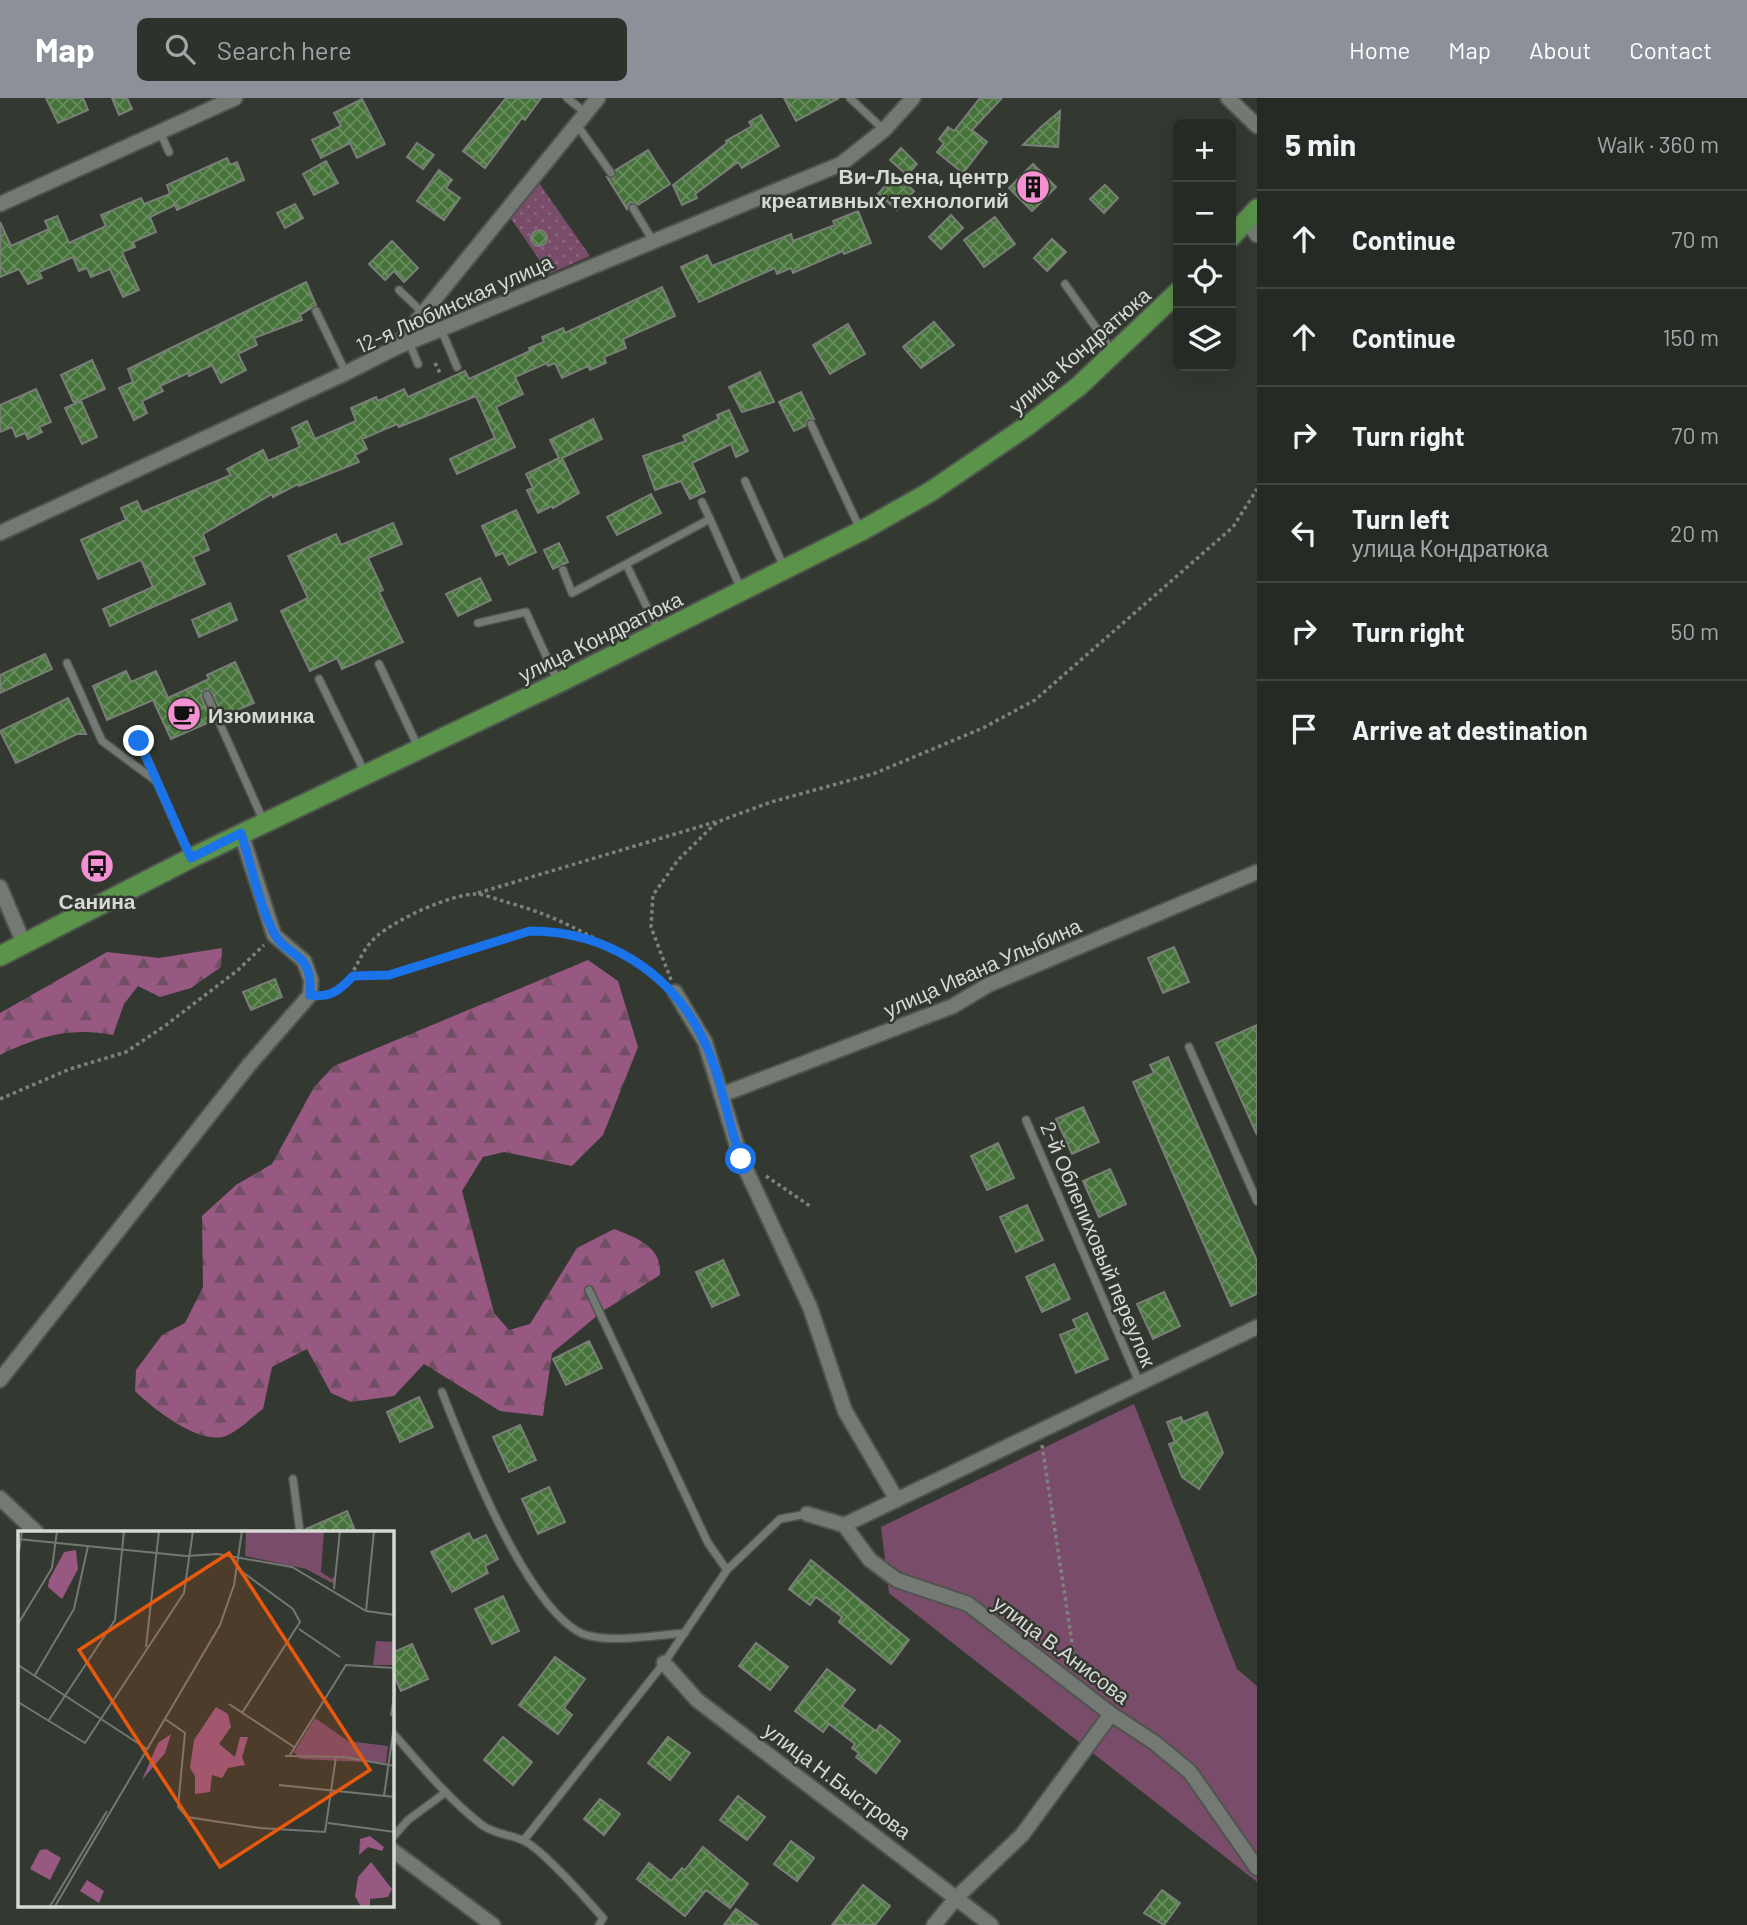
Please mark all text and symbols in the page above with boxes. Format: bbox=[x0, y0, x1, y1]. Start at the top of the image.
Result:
search box bbox=[137, 18, 627, 81]
text: Map bbox=[35, 29, 95, 69]
icon: search bbox=[161, 30, 199, 68]
text: Search here bbox=[217, 34, 352, 65]
text: Home bbox=[1349, 35, 1410, 64]
text: Map bbox=[1448, 35, 1491, 64]
text: About bbox=[1529, 35, 1591, 64]
text: Contact bbox=[1629, 35, 1712, 64]
map controls bbox=[1173, 119, 1236, 371]
button: + bbox=[1173, 119, 1236, 182]
text: 5 min bbox=[1285, 126, 1356, 162]
text: Walk · 360 m bbox=[1597, 130, 1719, 158]
place label: Ви-Льена, центр креативных технологий bbox=[761, 163, 1009, 212]
building icon: Ви-Льена, центр креативных технологий bbox=[1014, 168, 1052, 206]
button: − bbox=[1173, 182, 1236, 245]
icon: ahead bbox=[1285, 220, 1323, 258]
text: Continue bbox=[1352, 224, 1456, 255]
text: 70 m bbox=[1672, 225, 1719, 253]
button: locate bbox=[1173, 245, 1236, 308]
street label: 12-я Любинская улица bbox=[352, 248, 556, 358]
street label: улица Кондратюка bbox=[1003, 282, 1155, 418]
button: layers bbox=[1173, 308, 1236, 371]
icon: ahead bbox=[1285, 318, 1323, 356]
text: Continue bbox=[1352, 322, 1456, 353]
text: 150 m bbox=[1663, 323, 1719, 351]
icon: right bbox=[1285, 416, 1323, 454]
text: Turn right bbox=[1352, 420, 1465, 451]
text: 70 m bbox=[1672, 421, 1719, 449]
text: Turn left bbox=[1352, 503, 1450, 534]
icon: left bbox=[1285, 514, 1323, 552]
text: 20 m bbox=[1670, 519, 1719, 547]
text: улица Кондратюка bbox=[1352, 534, 1548, 562]
street label: улица Кондратюка bbox=[514, 585, 686, 687]
icon: right bbox=[1285, 612, 1323, 650]
text: Turn right bbox=[1352, 616, 1465, 647]
text: 50 m bbox=[1671, 617, 1719, 645]
cafe icon: Изюминка bbox=[165, 695, 203, 733]
place label: Изюминка bbox=[208, 702, 315, 727]
icon: arrive bbox=[1285, 710, 1323, 748]
text: Arrive at destination bbox=[1352, 714, 1588, 745]
route end bbox=[123, 725, 154, 756]
bus stop icon: Санина bbox=[78, 847, 116, 885]
place label: Санина bbox=[58, 888, 136, 913]
street label: улица Ивана Улыбина bbox=[879, 912, 1085, 1022]
street label: 2-й Облепиховый переулок bbox=[1036, 1118, 1162, 1371]
route start bbox=[725, 1143, 756, 1174]
inset map bbox=[18, 1531, 394, 1908]
street label: улица В.Анисова bbox=[989, 1590, 1135, 1709]
street label: улица Н.Быстрова bbox=[759, 1716, 917, 1844]

